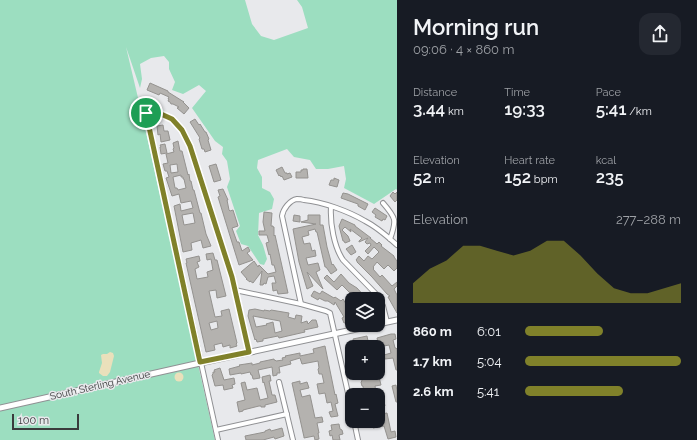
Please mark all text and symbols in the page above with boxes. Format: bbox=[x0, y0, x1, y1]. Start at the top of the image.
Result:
button: share bbox=[639, 13, 681, 55]
text: Morning run bbox=[413, 14, 539, 40]
text: 09:06 · 4 × 860 m bbox=[413, 42, 514, 57]
text: Distance bbox=[413, 86, 457, 99]
text: Time bbox=[504, 86, 530, 99]
text: Pace bbox=[596, 86, 621, 99]
pin bbox=[129, 96, 163, 130]
text: 3.44 bbox=[413, 99, 445, 119]
text: 19:33 bbox=[504, 99, 545, 119]
text: 5:41 bbox=[596, 99, 626, 119]
icon: arrive bbox=[135, 102, 157, 124]
text: km bbox=[445, 105, 464, 118]
text: /km bbox=[626, 105, 652, 118]
text: Elevation bbox=[413, 154, 460, 167]
text: Heart rate bbox=[504, 154, 555, 167]
text: kcal bbox=[596, 154, 616, 167]
text: 52 bbox=[413, 167, 432, 187]
text: 152 bbox=[504, 167, 531, 187]
text: 235 bbox=[596, 167, 624, 187]
text: m bbox=[432, 173, 445, 186]
text: bpm bbox=[531, 173, 558, 186]
text: Elevation bbox=[413, 212, 468, 227]
text: 277–288 m bbox=[616, 212, 681, 227]
map controls bbox=[345, 292, 385, 428]
button: layers bbox=[345, 292, 385, 332]
text: 860 m bbox=[413, 324, 452, 339]
text: 6:01 bbox=[477, 324, 501, 339]
button: + bbox=[345, 340, 385, 380]
text: 1.7 km bbox=[413, 354, 452, 369]
text: 5:04 bbox=[477, 354, 502, 369]
street label: South Sterling Avenue bbox=[49, 368, 151, 402]
text: 2.6 km bbox=[413, 384, 454, 399]
text: 5:41 bbox=[477, 384, 499, 399]
button: − bbox=[345, 388, 385, 428]
scale bar bbox=[12, 412, 79, 431]
text: 100 m bbox=[18, 414, 49, 427]

